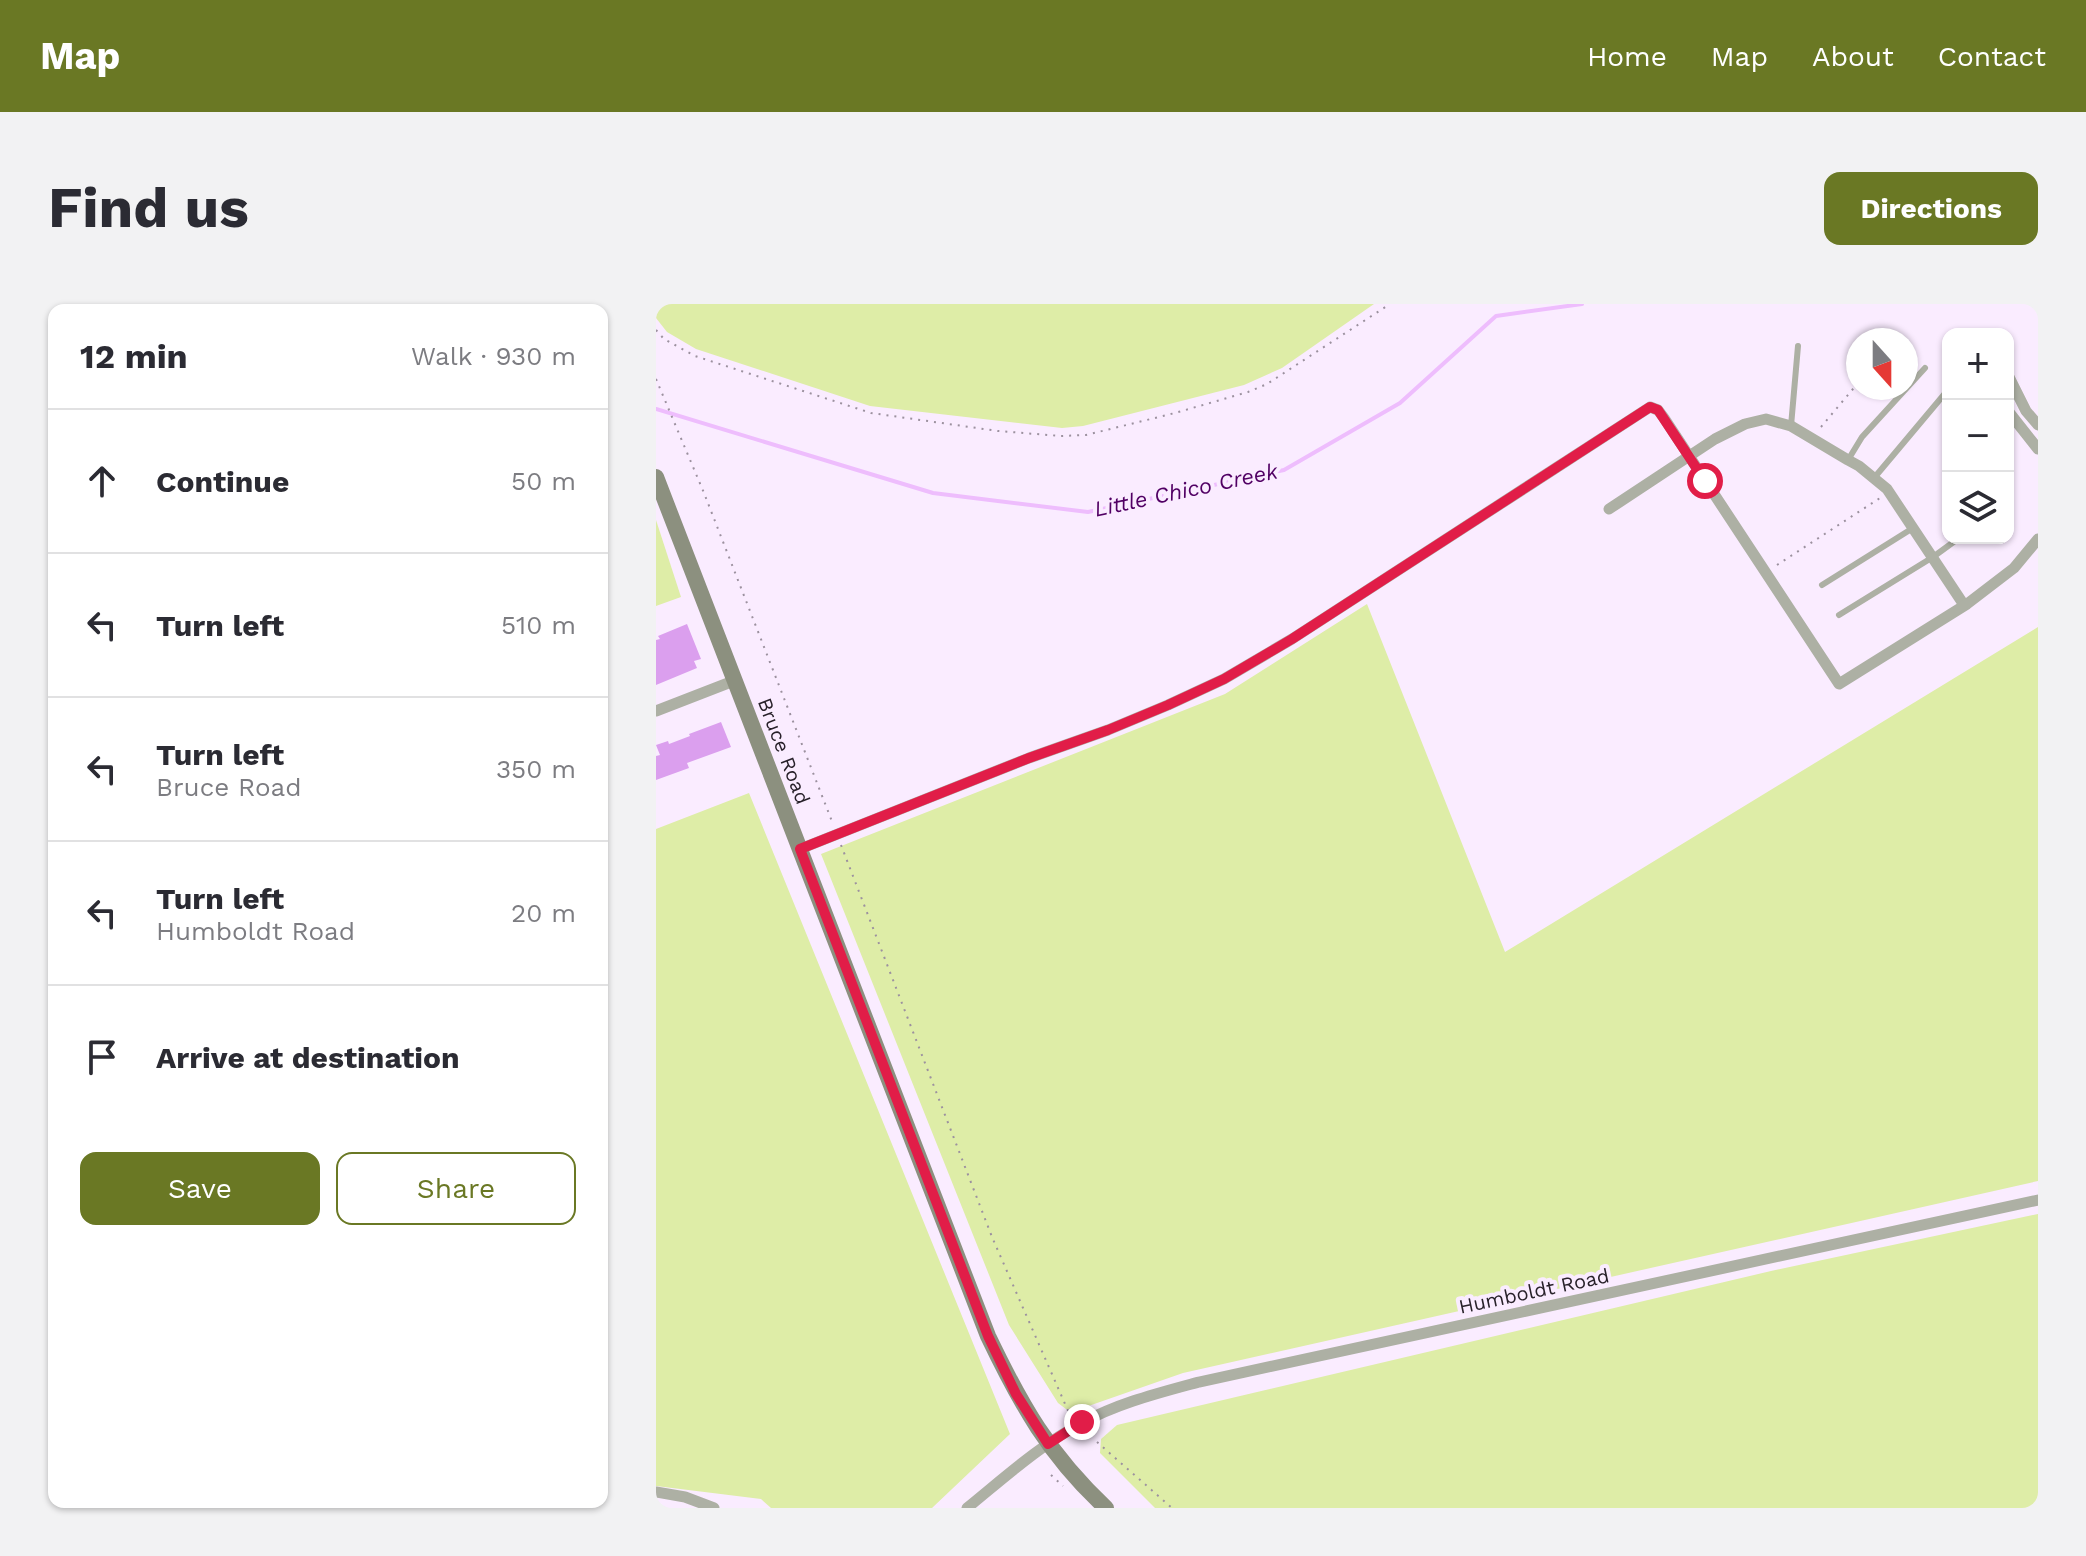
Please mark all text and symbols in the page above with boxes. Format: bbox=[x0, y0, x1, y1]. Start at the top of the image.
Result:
text: Map bbox=[40, 34, 120, 78]
text: Home bbox=[1587, 40, 1667, 73]
text: Map bbox=[1711, 40, 1768, 73]
text: About bbox=[1812, 40, 1894, 73]
text: Contact bbox=[1938, 40, 2046, 73]
button: Directions bbox=[1824, 172, 2038, 245]
text: Find us bbox=[48, 175, 249, 241]
north arrow bbox=[1846, 328, 1918, 400]
map controls bbox=[1942, 328, 2014, 544]
button: + bbox=[1942, 328, 2014, 400]
text: 12 min bbox=[80, 336, 188, 376]
text: Walk · 930 m bbox=[411, 341, 576, 371]
button: − bbox=[1942, 400, 2014, 472]
water label: Little Chico Creek bbox=[1092, 458, 1281, 522]
icon: ahead bbox=[80, 459, 124, 503]
route start bbox=[1687, 463, 1723, 499]
text: Continue bbox=[156, 464, 289, 499]
text: 50 m bbox=[511, 466, 576, 496]
button: layers bbox=[1942, 472, 2014, 544]
icon: left bbox=[80, 603, 124, 647]
text: Turn left bbox=[156, 608, 284, 643]
text: 510 m bbox=[501, 610, 576, 640]
street label: Bruce Road bbox=[753, 694, 815, 808]
text: Turn left bbox=[156, 737, 284, 772]
icon: left bbox=[80, 747, 124, 791]
text: 350 m bbox=[496, 754, 576, 784]
text: Bruce Road bbox=[156, 772, 302, 802]
text: Turn left bbox=[156, 881, 284, 916]
icon: left bbox=[80, 891, 124, 935]
text: 20 m bbox=[511, 898, 576, 928]
text: Humboldt Road bbox=[156, 916, 355, 946]
icon: arrive bbox=[80, 1035, 124, 1079]
text: Arrive at destination bbox=[156, 1040, 460, 1075]
button: Save bbox=[80, 1152, 320, 1225]
button: Share bbox=[336, 1152, 576, 1225]
street label: Humboldt Road bbox=[1457, 1263, 1611, 1319]
route end bbox=[1064, 1404, 1100, 1440]

